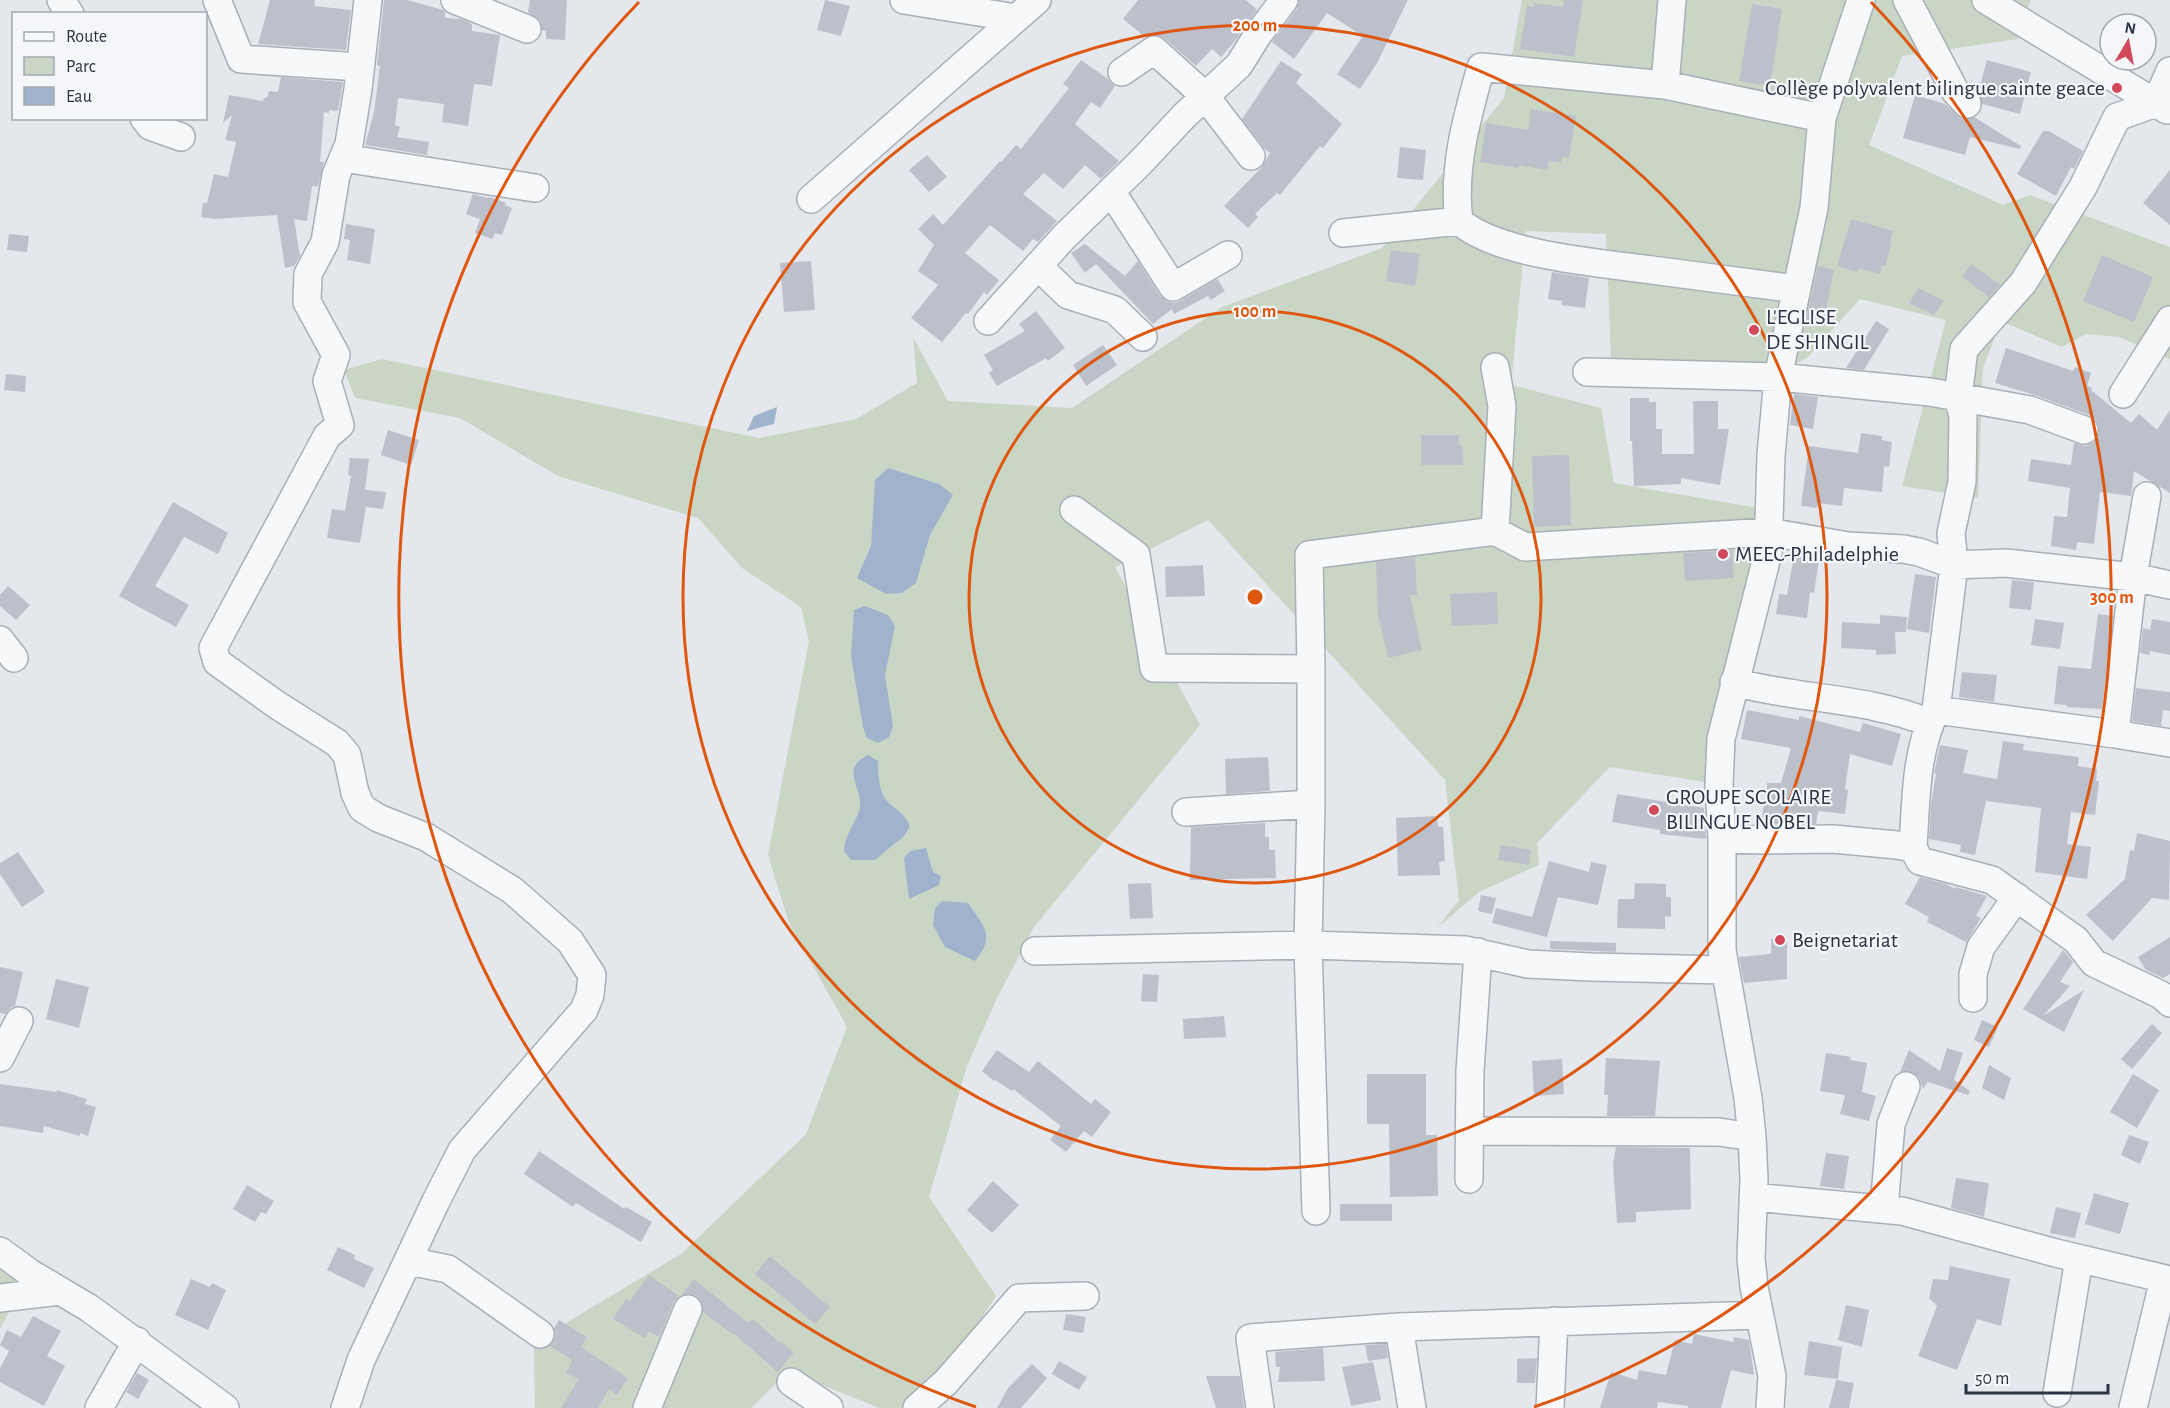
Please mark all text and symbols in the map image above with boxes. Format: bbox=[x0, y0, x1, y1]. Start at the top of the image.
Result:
legend bbox=[12, 12, 207, 120]
north arrow bbox=[2098, 12, 2158, 72]
text: 200 m bbox=[1233, 17, 1277, 35]
text: N bbox=[2124, 19, 2137, 37]
text: Route bbox=[66, 28, 107, 46]
text: Parc bbox=[66, 58, 96, 76]
place label: Collège polyvalent bilingue sainte geace bbox=[1765, 77, 2105, 99]
marker: Collège polyvalent bilingue sainte geace bbox=[2110, 81, 2124, 95]
text: Eau bbox=[66, 88, 92, 106]
text: 100 m bbox=[1234, 303, 1276, 321]
place label: L'EGLISE DE SHINGIL bbox=[1766, 306, 1870, 353]
marker: L'EGLISE DE SHINGIL bbox=[1747, 323, 1761, 337]
place label: MEEC-Philadelphie bbox=[1735, 543, 1899, 565]
marker: MEEC-Philadelphie bbox=[1716, 547, 1730, 561]
centre of rings bbox=[1245, 587, 1265, 607]
text: 300 m bbox=[2090, 589, 2134, 607]
place label: GROUPE SCOLAIRE BILINGUE NOBEL bbox=[1666, 786, 1831, 833]
marker: GROUPE SCOLAIRE BILINGUE NOBEL bbox=[1647, 803, 1661, 817]
place label: Beignetariat bbox=[1792, 929, 1898, 951]
marker: Beignetariat bbox=[1773, 933, 1787, 947]
scale bar bbox=[1966, 1357, 2108, 1395]
text: 50 m bbox=[1975, 1370, 2009, 1388]

